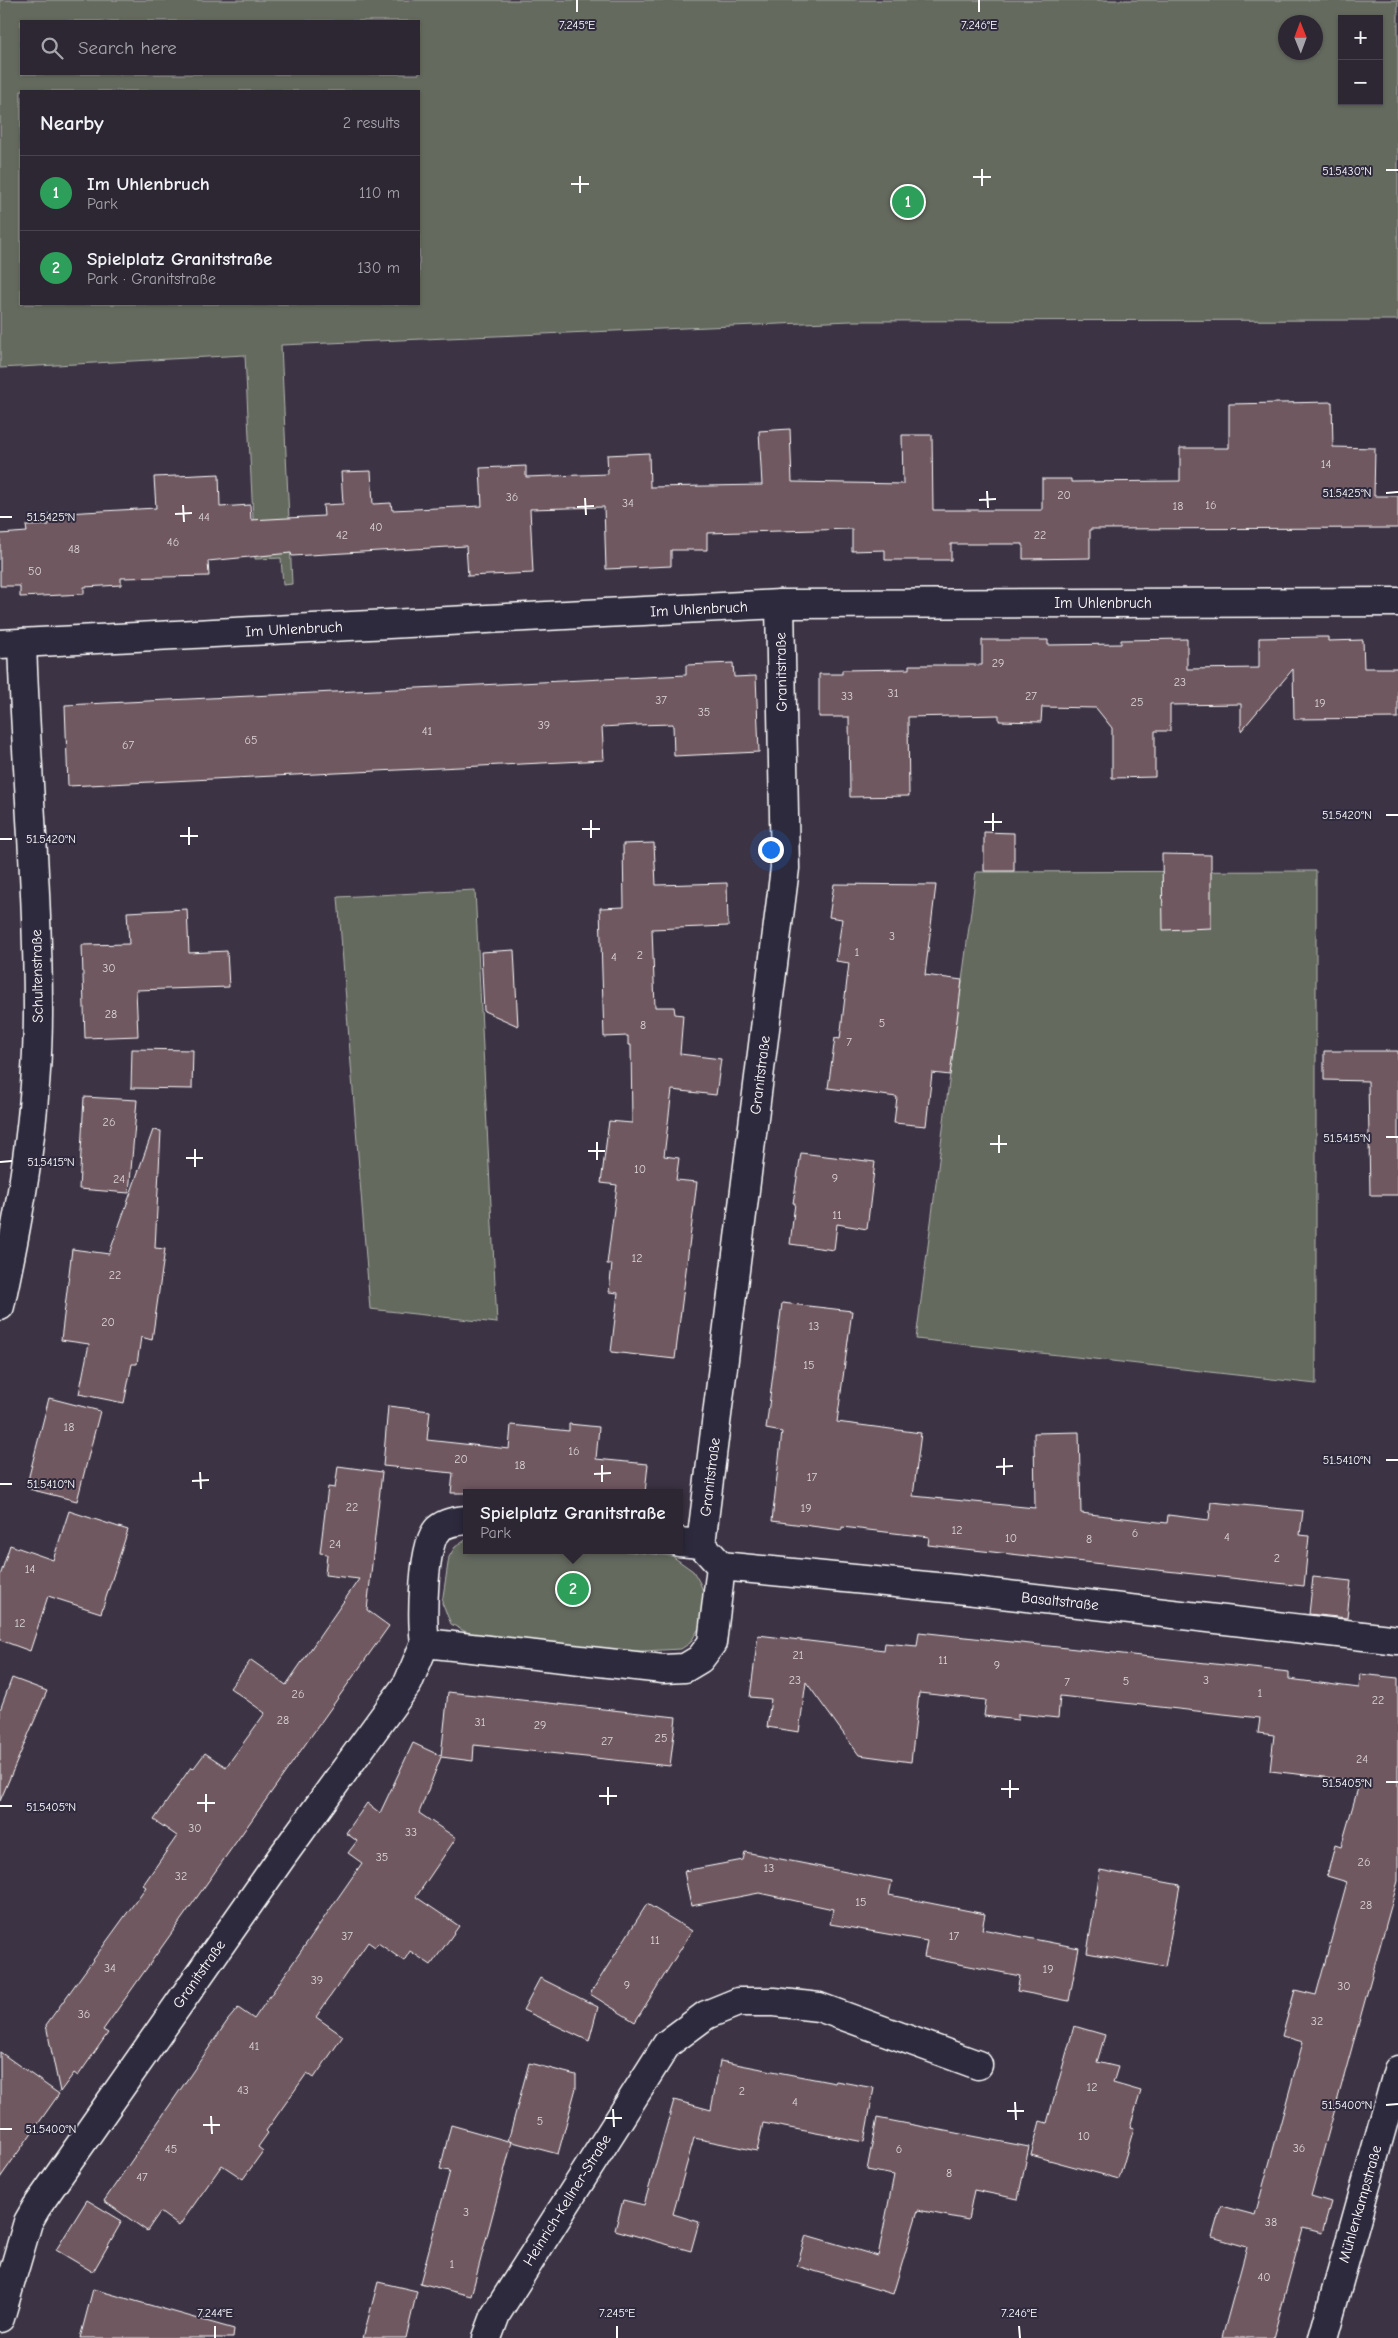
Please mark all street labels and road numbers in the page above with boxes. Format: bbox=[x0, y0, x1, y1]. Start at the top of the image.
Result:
street label: Im Uhlenbruch bbox=[1054, 594, 1152, 612]
street label: Im Uhlenbruch bbox=[650, 597, 748, 621]
street label: Im Uhlenbruch bbox=[245, 617, 343, 641]
street label: Granitstraße bbox=[771, 632, 791, 712]
street label: Schultenstraße bbox=[27, 929, 47, 1023]
street label: Granitstraße bbox=[746, 1034, 774, 1116]
street label: Granitstraße bbox=[696, 1436, 724, 1518]
street label: Basaltstraße bbox=[1020, 1588, 1100, 1614]
street label: Granitstraße bbox=[169, 1936, 229, 2012]
street label: Heinrich-Kellner-Straße bbox=[519, 2130, 615, 2269]
street label: Mühlenkampstraße bbox=[1335, 2143, 1386, 2265]

